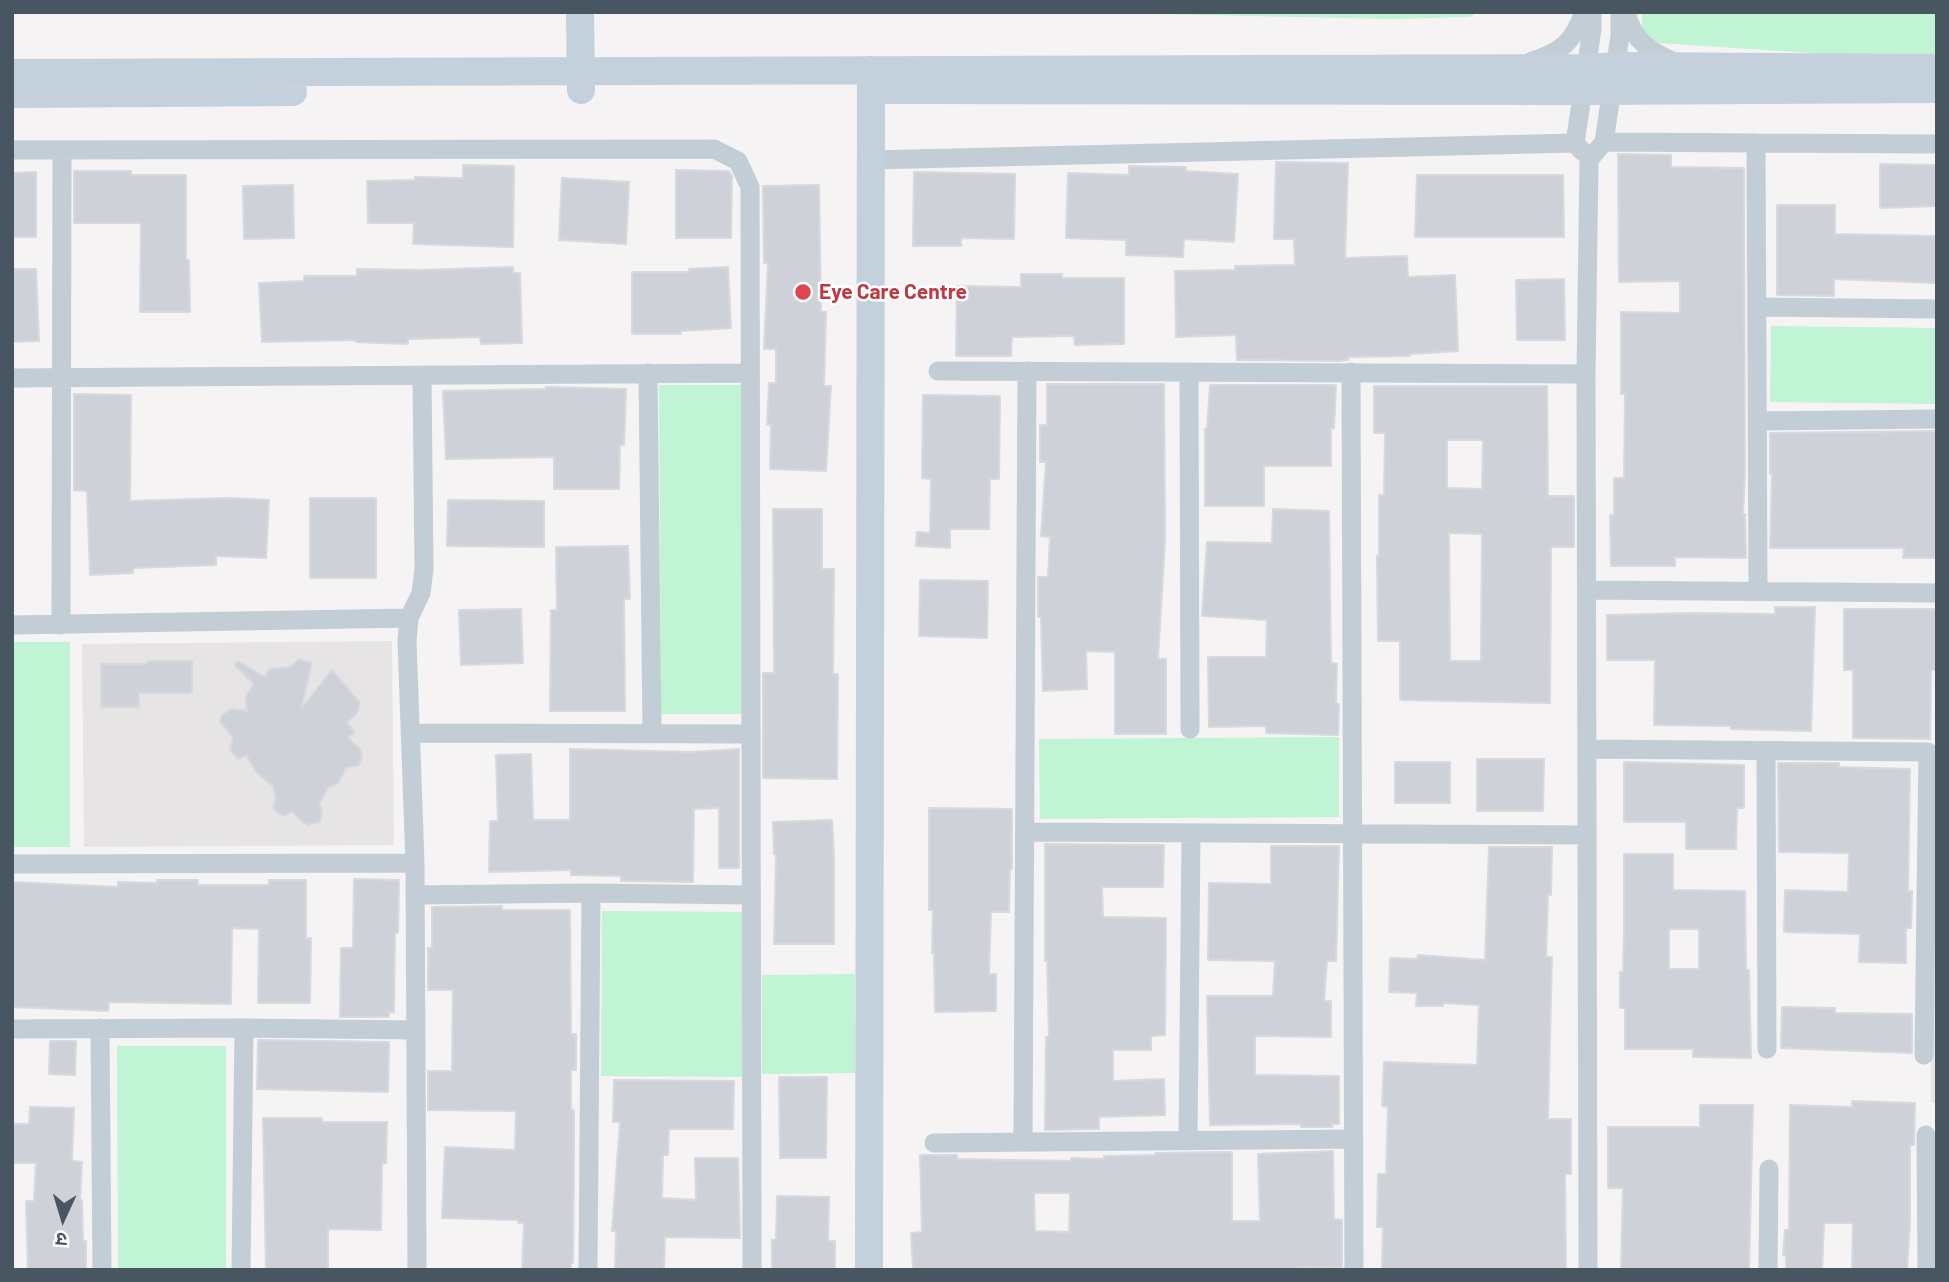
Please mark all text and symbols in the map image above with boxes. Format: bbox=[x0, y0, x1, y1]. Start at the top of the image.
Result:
place label: Eye Care Centre bbox=[819, 279, 967, 305]
marker: Eye Care Centre bbox=[793, 282, 813, 302]
north arrow bbox=[28, 1184, 98, 1254]
text: उ bbox=[55, 1229, 68, 1252]

